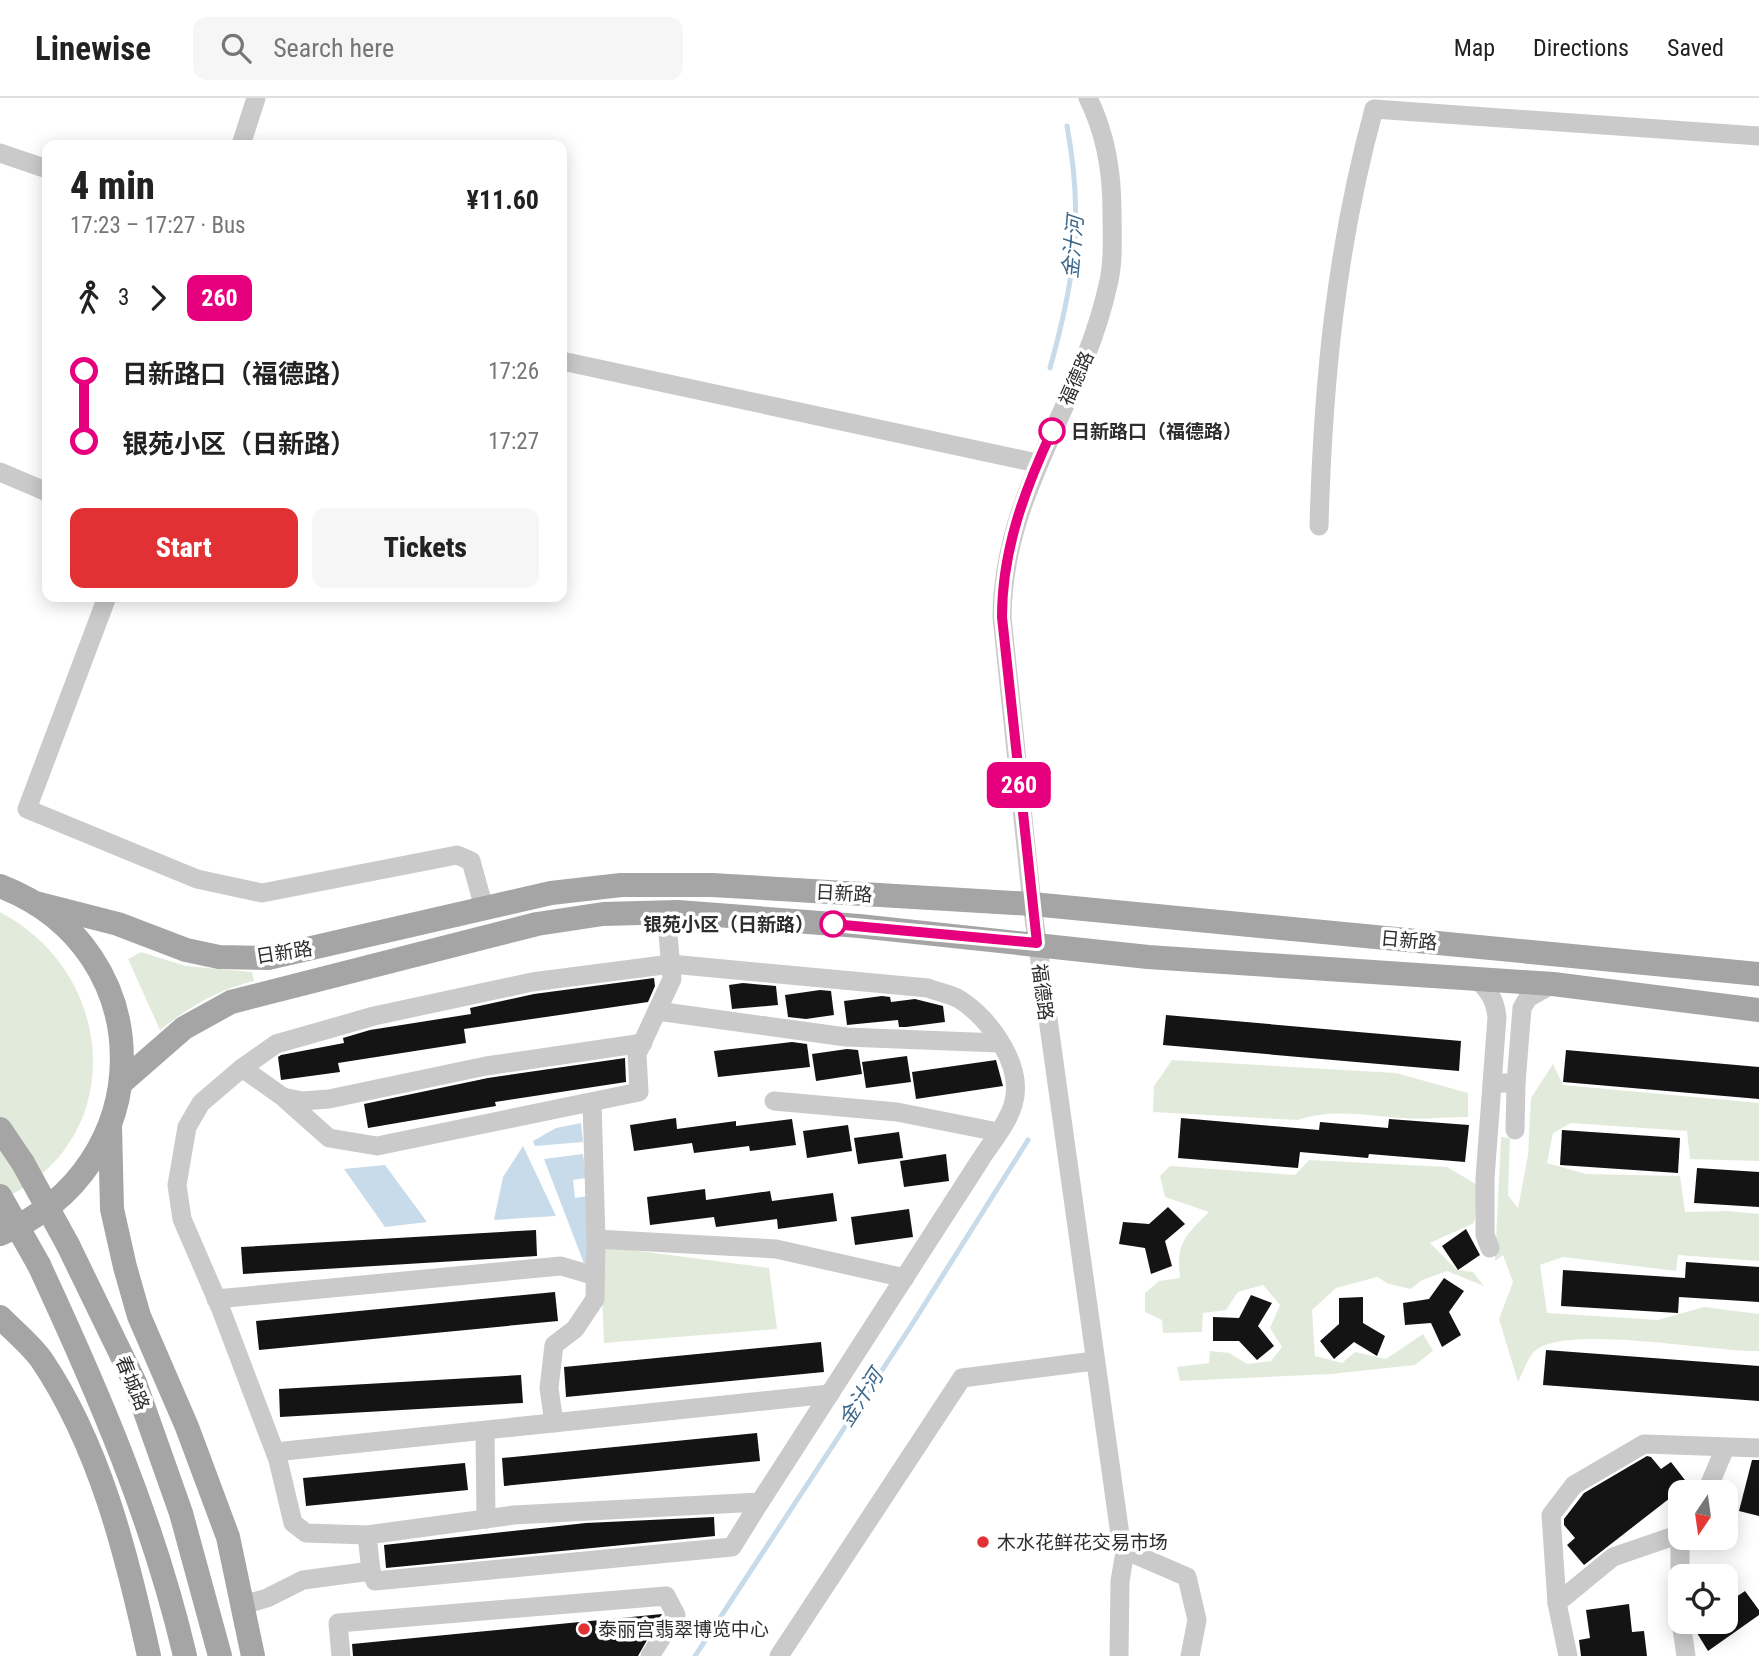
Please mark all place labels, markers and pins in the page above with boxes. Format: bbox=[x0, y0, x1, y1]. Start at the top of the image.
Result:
marker: 日新路口（福德路） bbox=[1039, 418, 1065, 444]
place label: 日新路口（福德路） bbox=[1071, 420, 1242, 443]
marker: 银苑小区（日新路） bbox=[820, 911, 846, 937]
place label: 银苑小区（日新路） bbox=[643, 913, 814, 936]
place label: 木水花鲜花交易市场 bbox=[997, 1531, 1168, 1554]
marker: 木水花鲜花交易市场 bbox=[975, 1534, 991, 1550]
place label: 泰丽宫翡翠博览中心 bbox=[598, 1618, 769, 1641]
marker: 泰丽宫翡翠博览中心 bbox=[576, 1621, 592, 1637]

